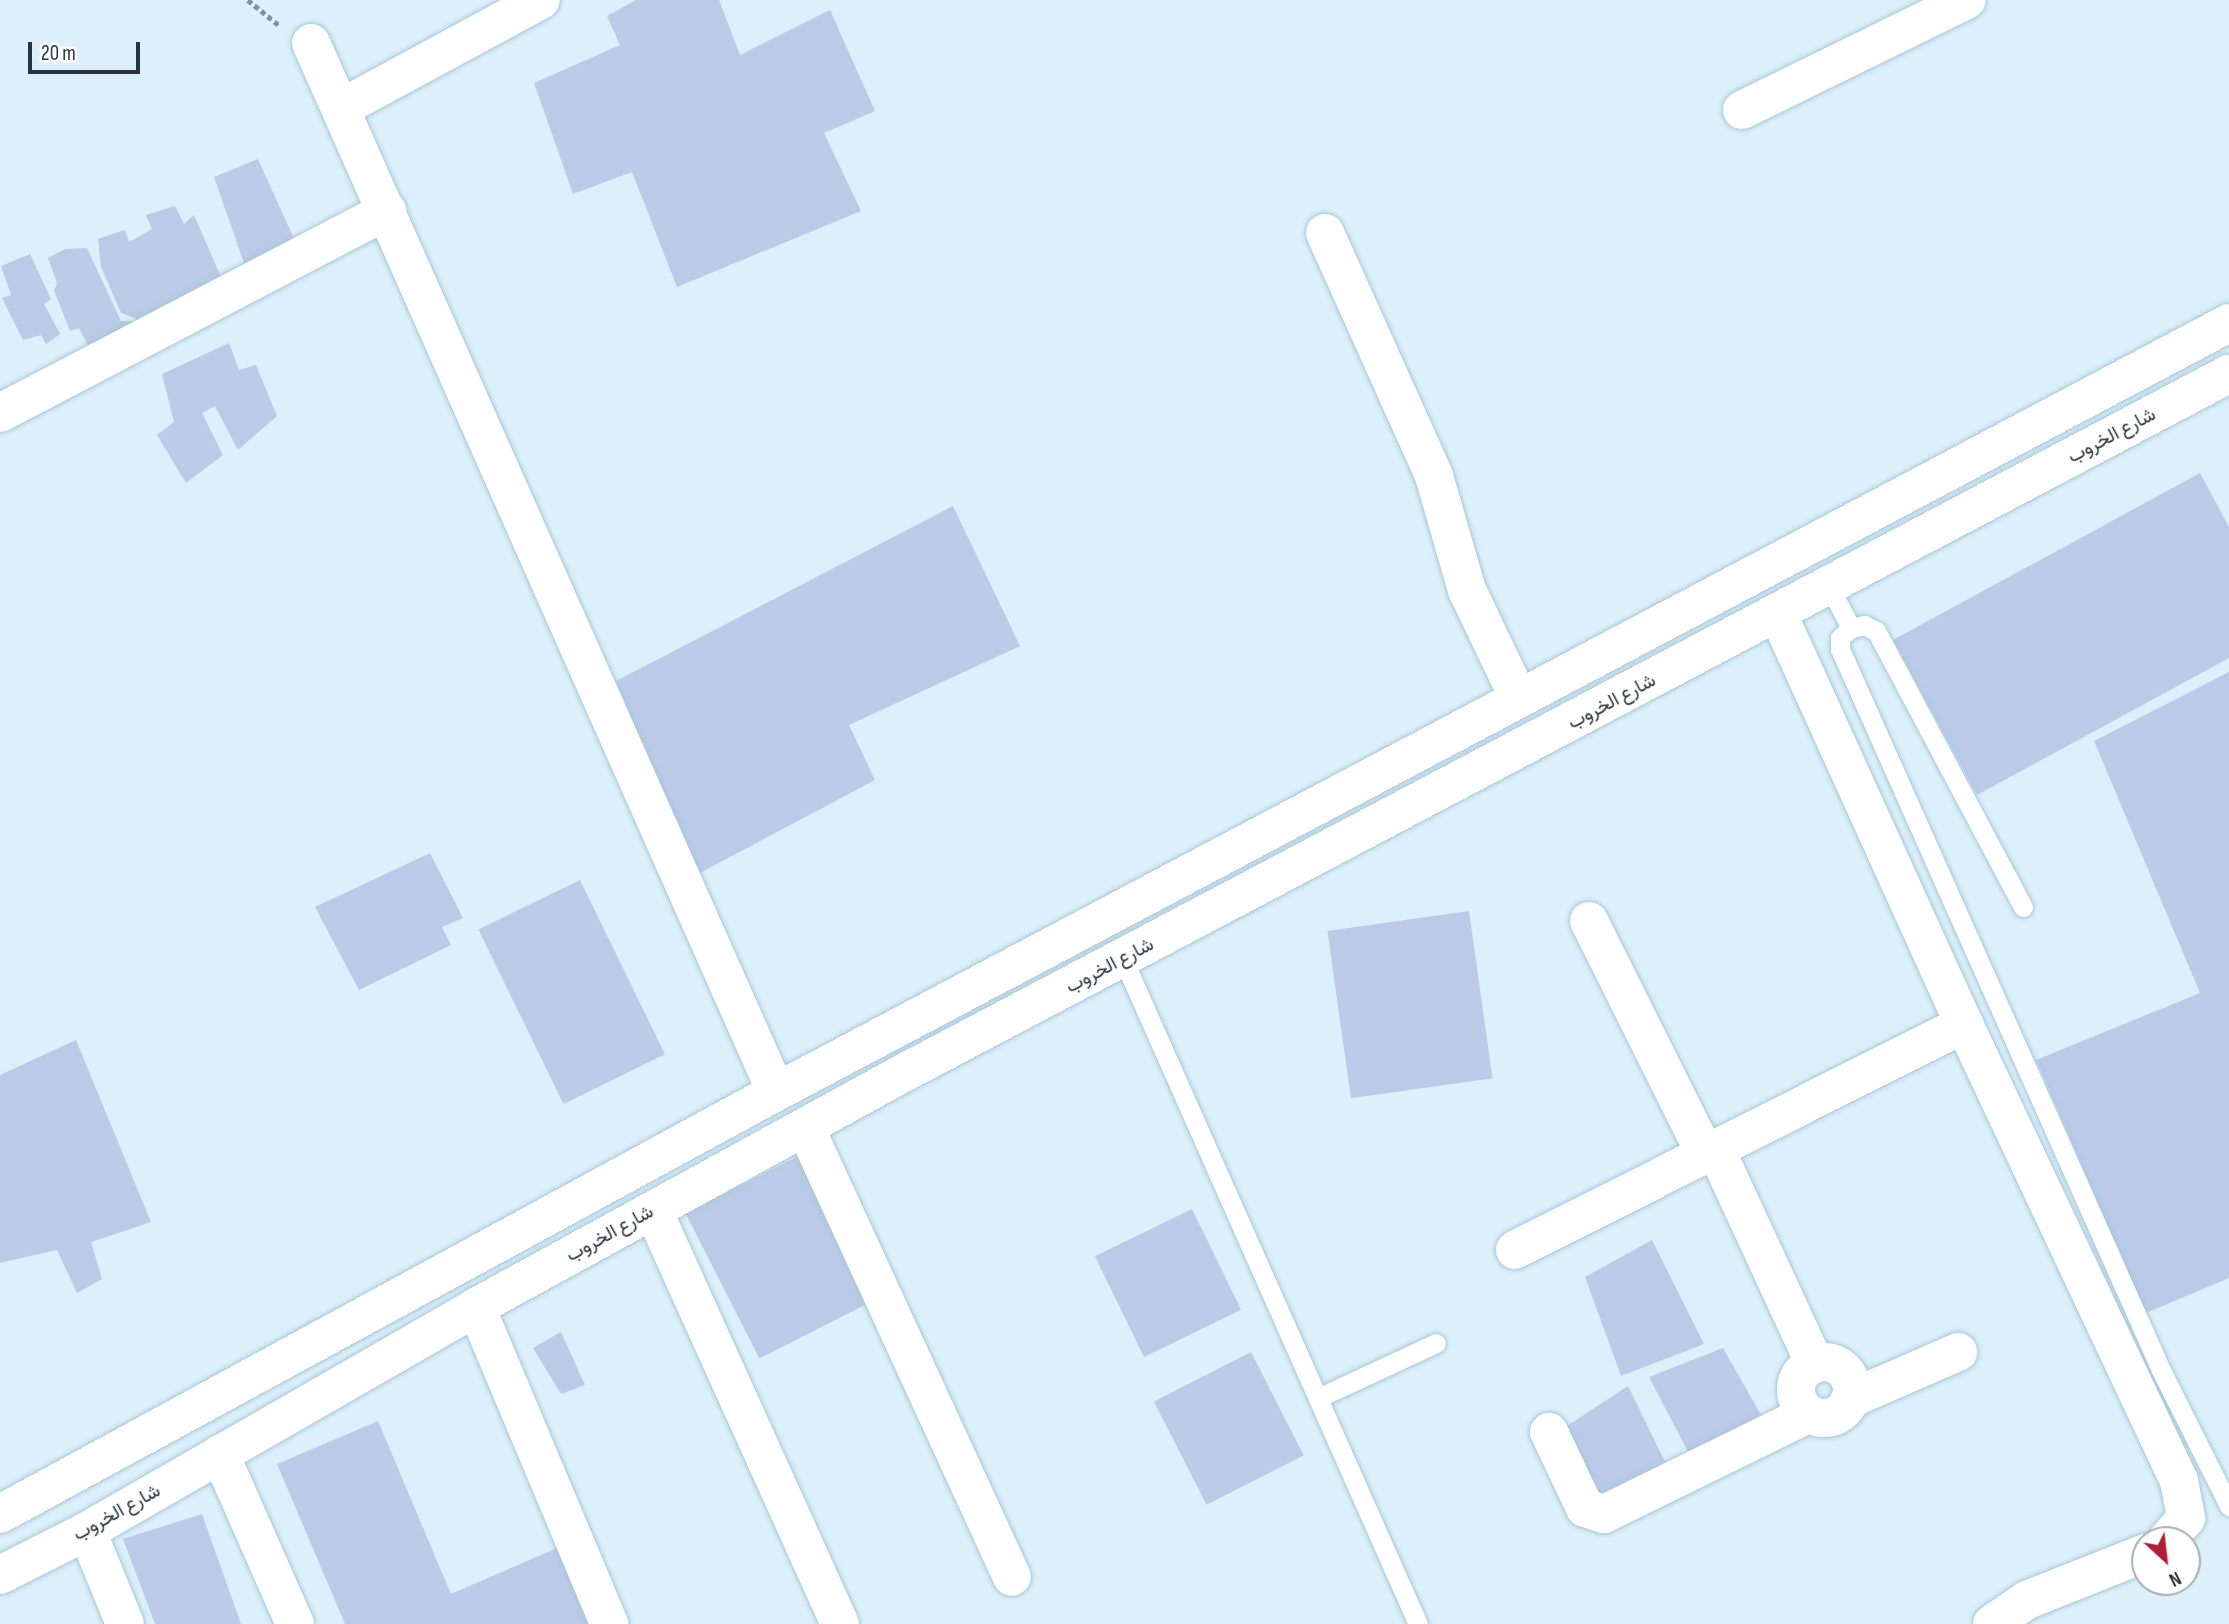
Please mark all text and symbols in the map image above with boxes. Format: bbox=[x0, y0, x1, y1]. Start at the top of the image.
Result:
scale bar bbox=[32, 28, 144, 72]
text: 20 m bbox=[41, 41, 76, 66]
street label: شارع الخروب bbox=[2064, 403, 2160, 469]
street label: شارع الخروب bbox=[1564, 669, 1660, 735]
street label: شارع الخروب bbox=[1062, 933, 1158, 999]
street label: شارع الخروب bbox=[562, 1201, 658, 1267]
street label: شارع الخروب bbox=[69, 1480, 165, 1546]
north arrow bbox=[2131, 1526, 2201, 1596]
text: N bbox=[2165, 1566, 2185, 1591]

